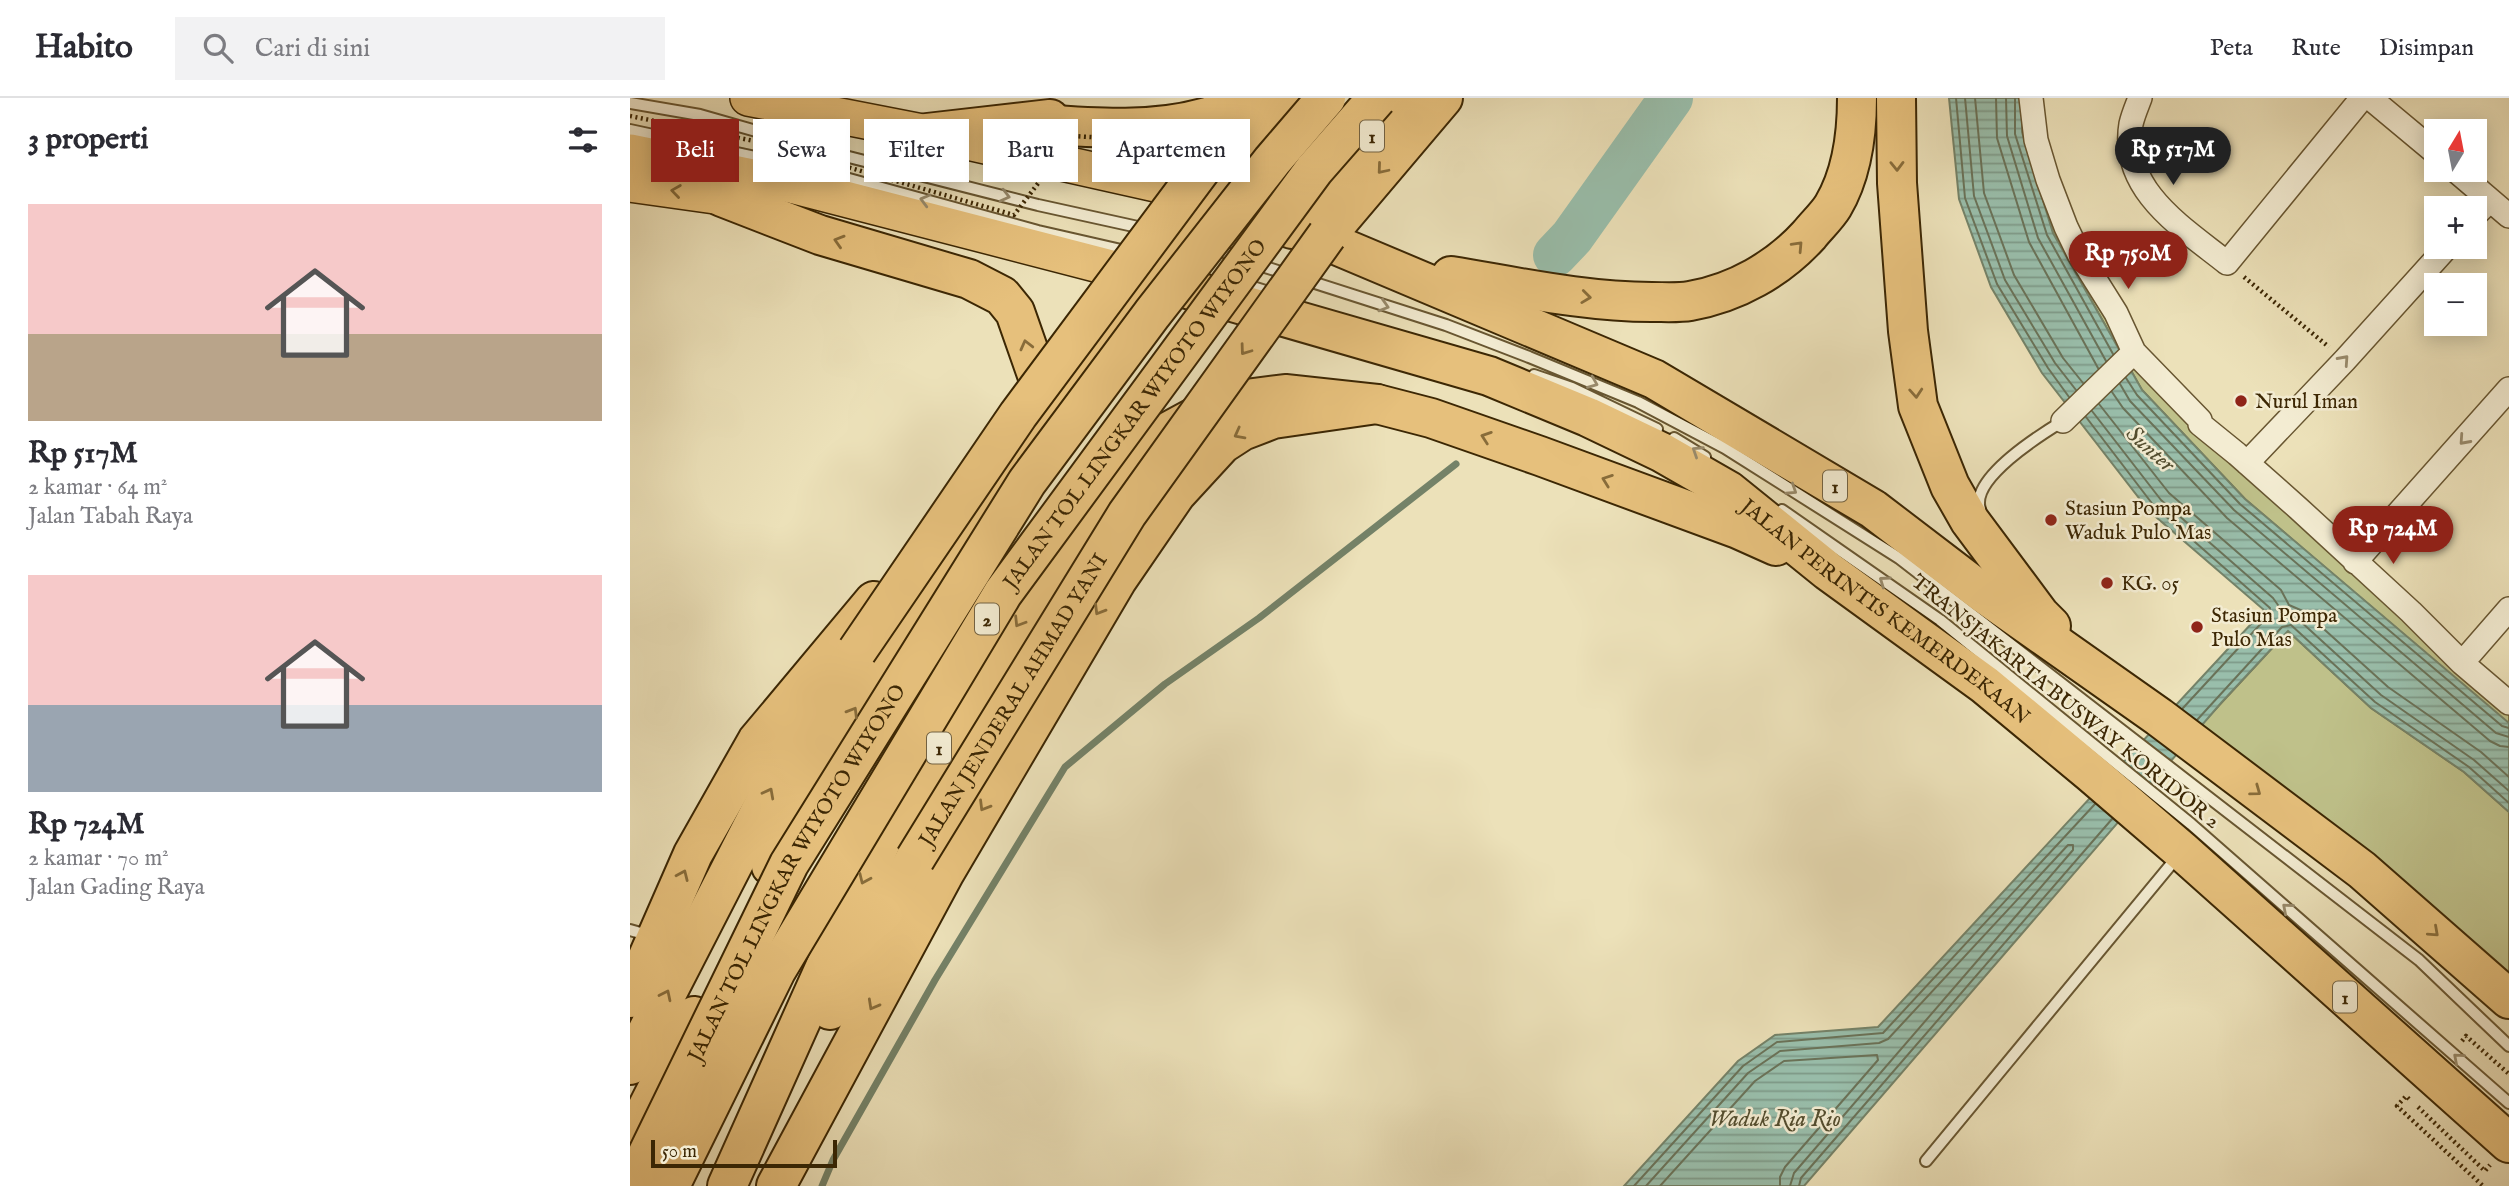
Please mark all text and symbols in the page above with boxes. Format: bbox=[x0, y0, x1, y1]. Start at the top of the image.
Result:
search box bbox=[175, 17, 665, 80]
text: Habito bbox=[35, 27, 133, 69]
icon: search bbox=[199, 29, 237, 67]
text: Cari di sini bbox=[255, 32, 370, 65]
text: Peta bbox=[2210, 33, 2253, 64]
text: Rute bbox=[2291, 33, 2341, 64]
text: Disimpan bbox=[2379, 33, 2474, 64]
chip: Beli bbox=[651, 119, 739, 182]
chip: Sewa bbox=[753, 119, 850, 182]
chip: Filter bbox=[864, 119, 969, 182]
chip: Baru bbox=[983, 119, 1078, 182]
chip: Apartemen bbox=[1092, 119, 1250, 182]
north arrow bbox=[2424, 119, 2487, 182]
map controls bbox=[2424, 119, 2487, 336]
road number: 1 bbox=[1360, 120, 1384, 152]
text: 3 properti bbox=[28, 121, 148, 159]
icon: filters bbox=[564, 121, 602, 159]
pin: Rp 517M bbox=[2108, 127, 2238, 187]
text: Rp 517M bbox=[2131, 135, 2215, 164]
one-way arrow bbox=[1378, 161, 1390, 174]
one-way arrow bbox=[1889, 161, 1905, 172]
one-way arrow bbox=[670, 184, 682, 199]
one-way arrow bbox=[999, 188, 1011, 202]
one-way arrow bbox=[919, 194, 931, 208]
button: + bbox=[2424, 196, 2487, 259]
pin: Rp 750M bbox=[2063, 232, 2193, 291]
street label: JALAN TOL LINGKAR WIYOTO WIYONO bbox=[997, 234, 1274, 597]
one-way arrow bbox=[834, 235, 846, 250]
text: Rp 750M bbox=[2085, 239, 2171, 268]
one-way arrow bbox=[1789, 241, 1802, 254]
icon: home bbox=[252, 250, 378, 376]
button: − bbox=[2424, 273, 2487, 336]
one-way arrow bbox=[1581, 289, 1592, 304]
one-way arrow bbox=[1378, 297, 1390, 312]
one-way arrow bbox=[1020, 339, 1034, 351]
one-way arrow bbox=[1241, 342, 1253, 355]
one-way arrow bbox=[2336, 355, 2349, 368]
one-way arrow bbox=[1586, 374, 1598, 388]
one-way arrow bbox=[1909, 387, 1924, 398]
place label: Nurul Iman bbox=[2255, 389, 2358, 416]
marker: Nurul Iman bbox=[2233, 393, 2249, 409]
water label: Sunter bbox=[2119, 420, 2181, 479]
one-way arrow bbox=[1234, 426, 1247, 439]
one-way arrow bbox=[1480, 431, 1492, 445]
one-way arrow bbox=[2460, 432, 2472, 445]
text: Rp 517M bbox=[28, 435, 138, 473]
one-way arrow bbox=[1692, 447, 1705, 459]
road number: 1 bbox=[1823, 470, 1847, 502]
text: 2 kamar · 64 m² bbox=[28, 473, 168, 502]
one-way arrow bbox=[1601, 474, 1613, 488]
one-way arrow bbox=[1785, 482, 1798, 495]
street label: JALAN PERINTIS KEMERDEKAAN bbox=[1733, 492, 2035, 731]
place label: Stasiun Pompa Waduk Pulo Mas bbox=[2065, 496, 2211, 547]
text: Jalan Tabah Raya bbox=[28, 502, 193, 531]
pin: Rp 724M bbox=[2328, 506, 2458, 566]
marker: Stasiun Pompa Waduk Pulo Mas bbox=[2043, 512, 2059, 528]
text: Rp 724M bbox=[2348, 514, 2438, 543]
street label: JALAN JENDERAL AHMAD YANI bbox=[913, 549, 1114, 854]
street label: TRANSJAKARTA BUSWAY KORIDOR 2 bbox=[1905, 569, 2225, 835]
place label: KG. 05 bbox=[2121, 571, 2180, 598]
marker: KG. 05 bbox=[2099, 575, 2115, 591]
one-way arrow bbox=[1879, 577, 1892, 589]
one-way arrow bbox=[1094, 603, 1107, 616]
place label: Stasiun Pompa Pulo Mas bbox=[2211, 603, 2338, 654]
road number: 2 bbox=[975, 604, 999, 634]
one-way arrow bbox=[1014, 614, 1027, 627]
marker: Stasiun Pompa Pulo Mas bbox=[2189, 619, 2205, 635]
icon: home bbox=[252, 621, 378, 747]
street label: JALAN TOL LINGKAR WIYOTO WIYONO bbox=[682, 680, 913, 1069]
one-way arrow bbox=[845, 707, 858, 720]
road number: 1 bbox=[927, 733, 951, 764]
one-way arrow bbox=[2248, 782, 2261, 795]
one-way arrow bbox=[761, 788, 775, 800]
one-way arrow bbox=[979, 799, 992, 812]
text: Rp 724M bbox=[28, 806, 145, 844]
text: 2 kamar · 70 m² bbox=[28, 844, 169, 873]
one-way arrow bbox=[675, 870, 689, 882]
one-way arrow bbox=[858, 872, 872, 885]
text: Jalan Gading Raya bbox=[28, 873, 205, 902]
one-way arrow bbox=[2282, 904, 2295, 916]
one-way arrow bbox=[2426, 924, 2439, 936]
road number: 1 bbox=[2333, 982, 2357, 1012]
one-way arrow bbox=[657, 990, 671, 1002]
one-way arrow bbox=[868, 998, 881, 1010]
one-way arrow bbox=[2453, 1053, 2466, 1066]
water label: Waduk Ria Rio bbox=[1709, 1105, 1841, 1134]
scale bar bbox=[651, 1137, 836, 1169]
text: 50 m bbox=[662, 1140, 697, 1164]

